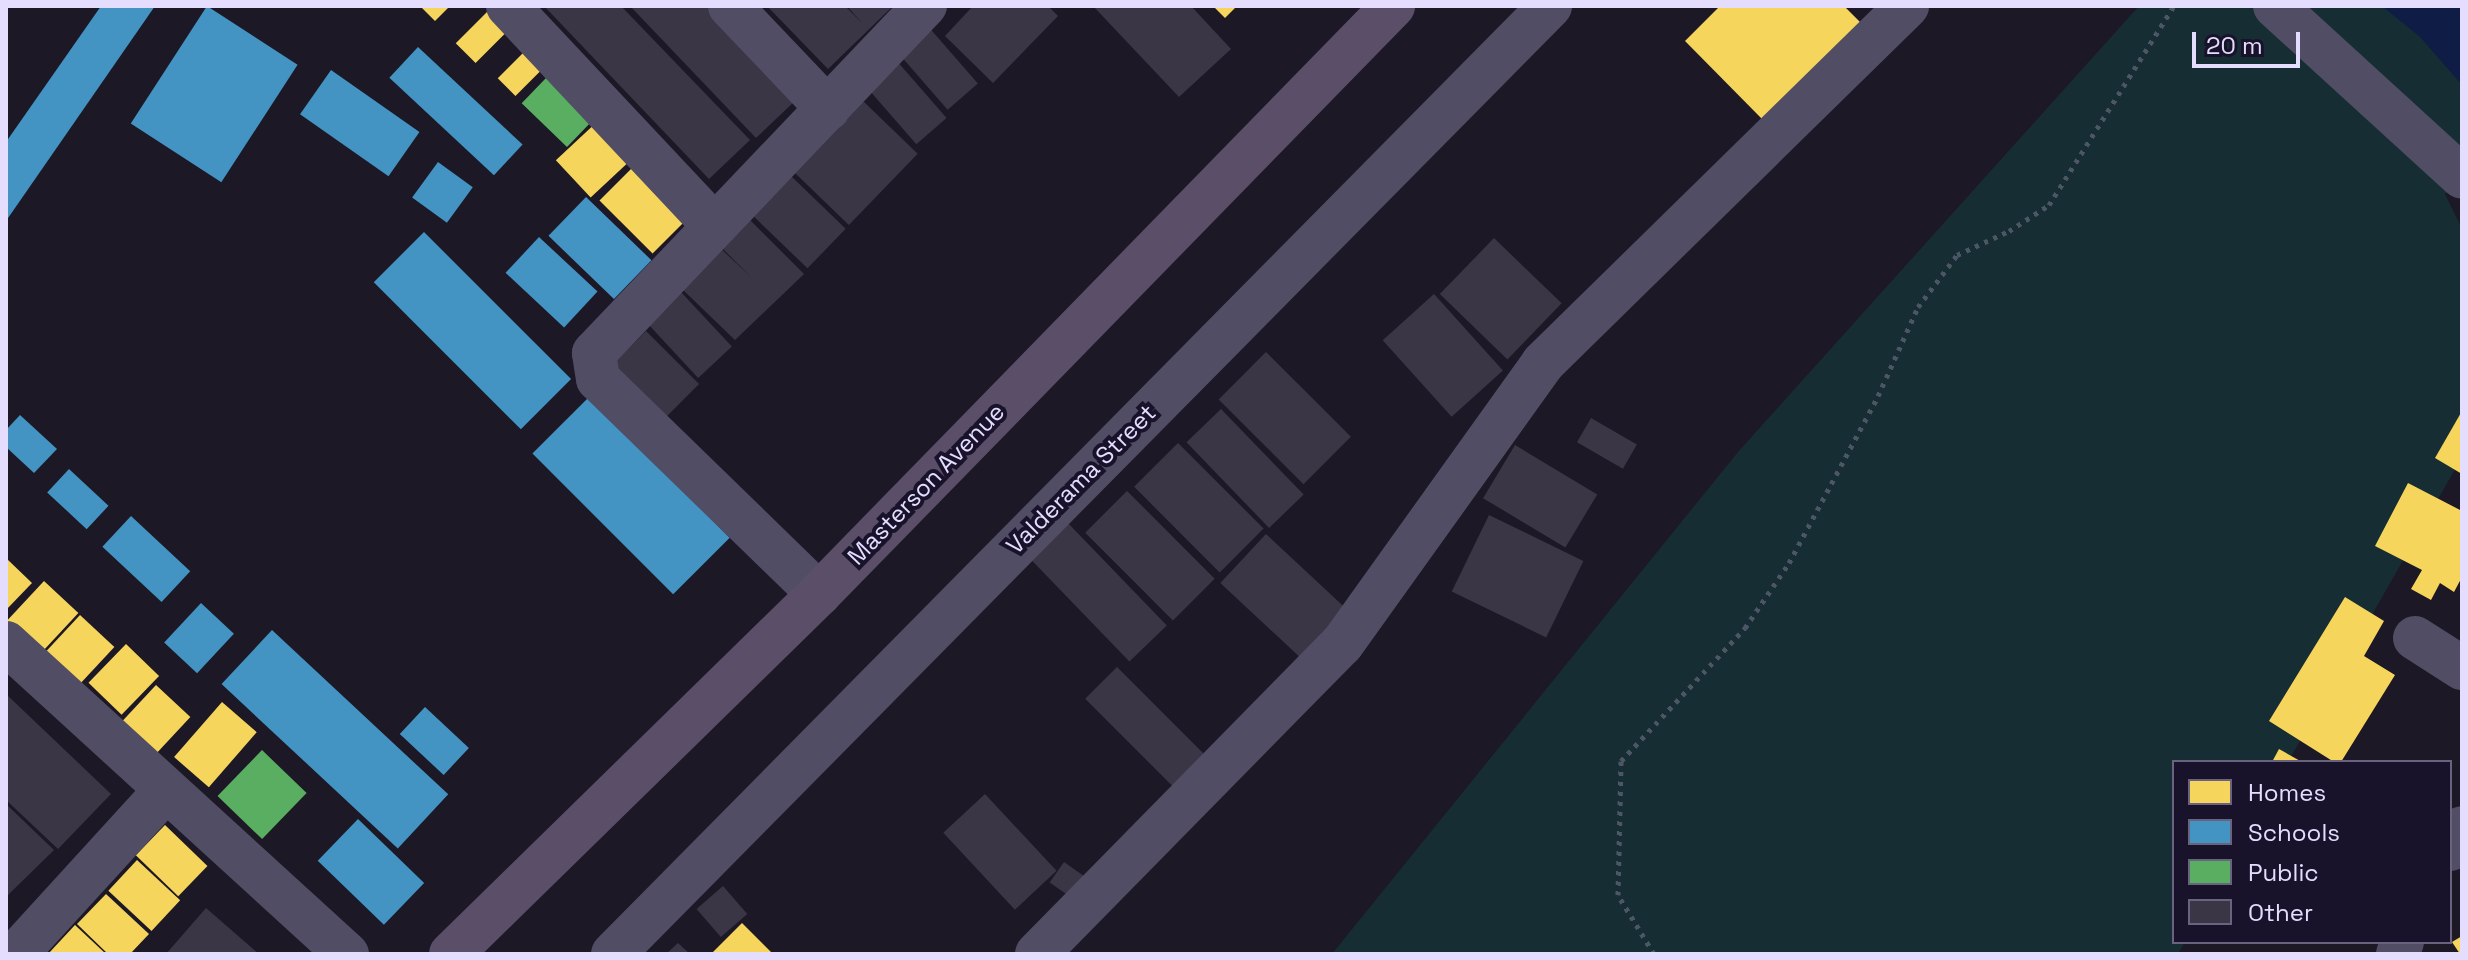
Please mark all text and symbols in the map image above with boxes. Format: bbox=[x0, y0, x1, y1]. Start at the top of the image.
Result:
scale bar bbox=[2196, 16, 2304, 66]
text: 20 m bbox=[2206, 30, 2263, 61]
street label: Masterson Avenue bbox=[841, 397, 1011, 571]
street label: Valderama Street bbox=[1000, 398, 1162, 560]
legend bbox=[2172, 760, 2452, 944]
text: Homes bbox=[2248, 777, 2326, 808]
text: Schools bbox=[2248, 817, 2340, 848]
text: Public bbox=[2248, 857, 2319, 888]
text: Other bbox=[2248, 897, 2313, 928]

